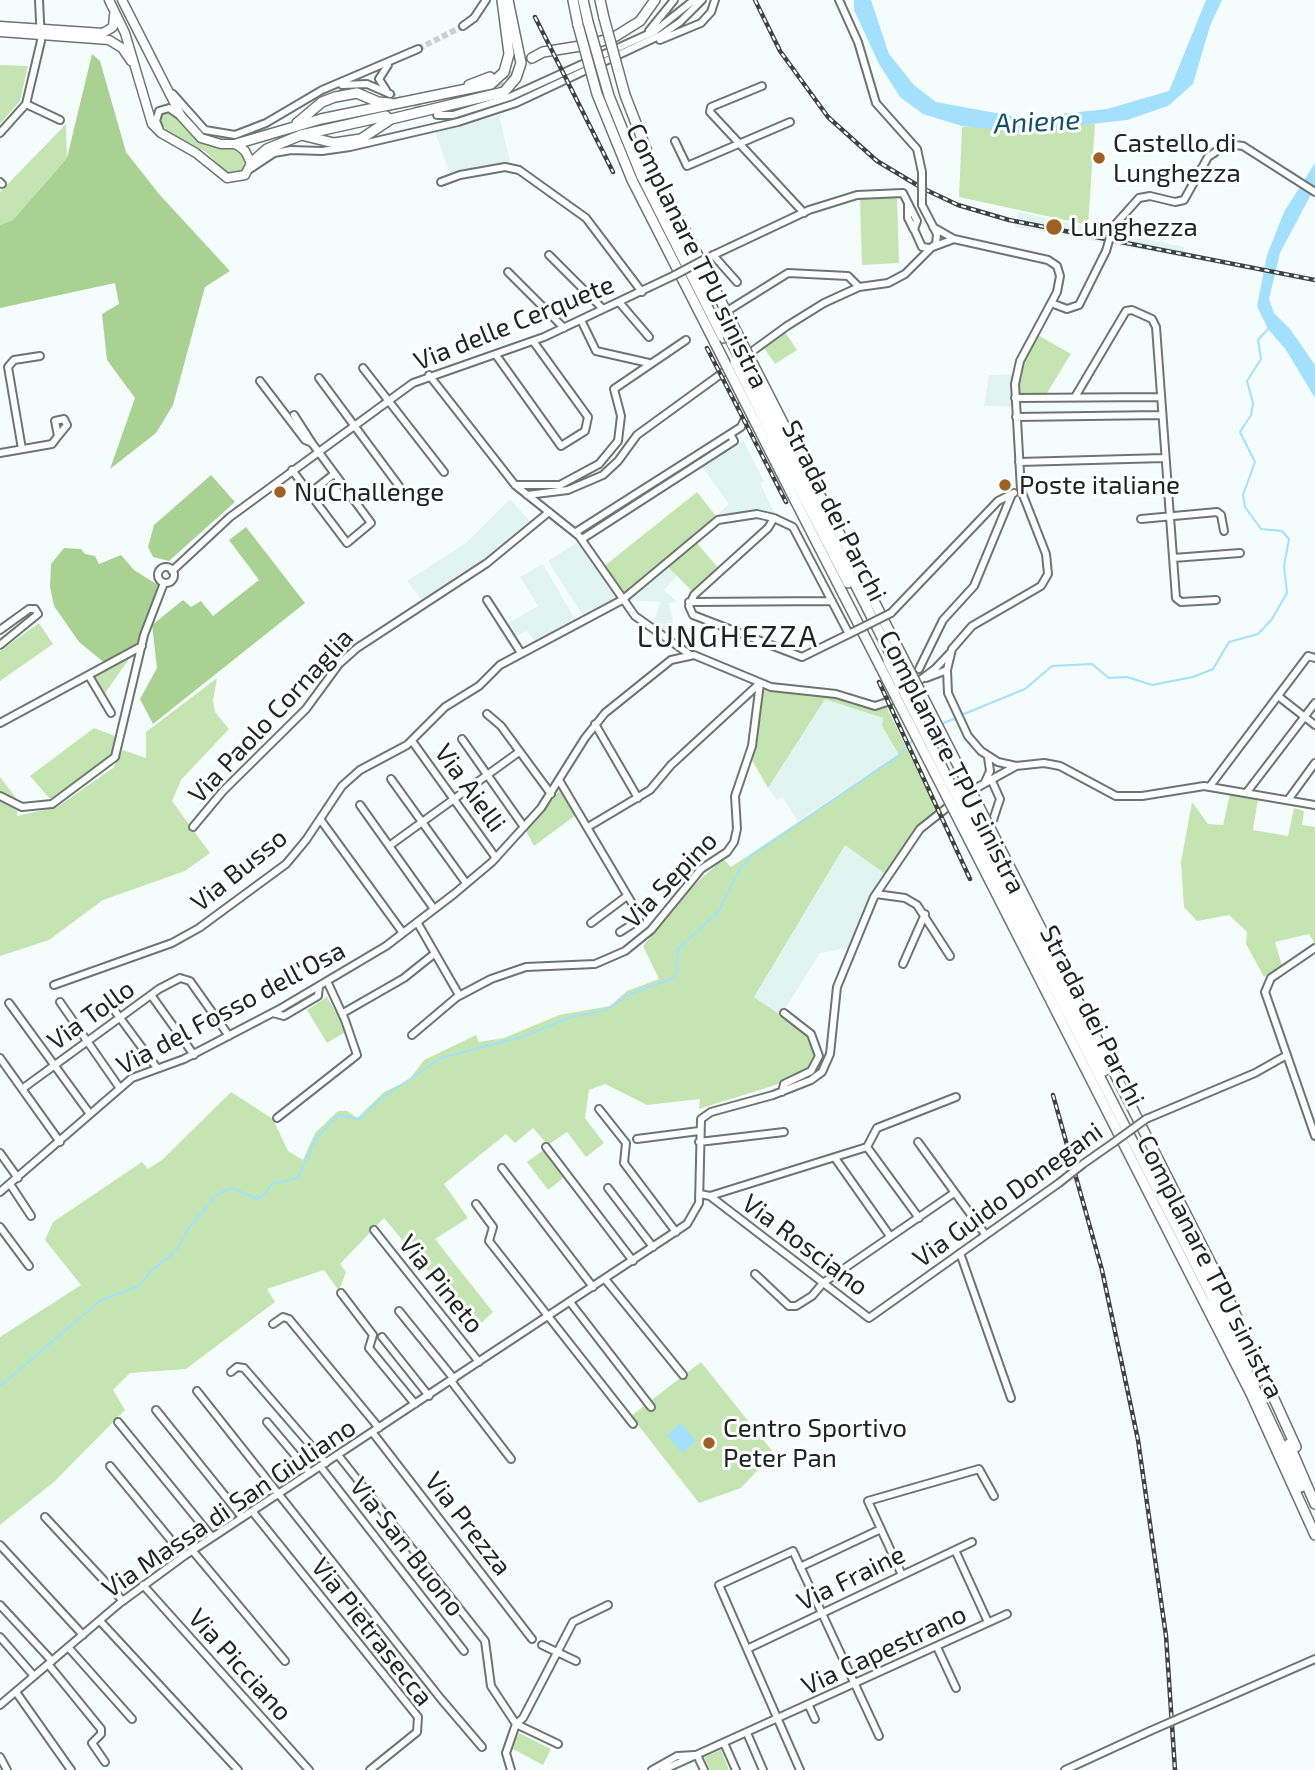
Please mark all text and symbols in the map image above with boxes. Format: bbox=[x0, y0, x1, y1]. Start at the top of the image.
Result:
water label: Aniene bbox=[993, 103, 1081, 141]
street label: Complanare TPU sinistra bbox=[619, 118, 775, 394]
place label: Castello di Lunghezza bbox=[1113, 127, 1241, 188]
marker: Castello di Lunghezza bbox=[1091, 150, 1107, 166]
place label: Lunghezza bbox=[1070, 211, 1198, 243]
marker: Lunghezza bbox=[1044, 217, 1064, 237]
street label: Via delle Cerquete bbox=[409, 269, 619, 377]
street label: Strada dei Parchi bbox=[775, 415, 893, 607]
place label: Poste italiane bbox=[1019, 469, 1180, 501]
place label: NuChallenge bbox=[294, 476, 444, 508]
marker: Poste italiane bbox=[997, 477, 1013, 493]
marker: NuChallenge bbox=[272, 484, 288, 500]
district label: LUNGHEZZA bbox=[638, 619, 818, 655]
street label: Via Paolo Cornaglia bbox=[182, 622, 360, 810]
street label: Complanare TPU sinistra bbox=[872, 625, 1032, 899]
street label: Via Aielli bbox=[428, 738, 512, 838]
street label: Via Busso bbox=[185, 822, 293, 918]
street label: Via Sepino bbox=[616, 825, 724, 935]
street label: Strada dei Parchi bbox=[1033, 920, 1151, 1112]
street label: Via del Fosso dell'Osa bbox=[111, 935, 351, 1081]
street label: Via Tollo bbox=[42, 973, 140, 1057]
street label: Via Guido Donegani bbox=[907, 1116, 1109, 1274]
street label: Complanare TPU sinistra bbox=[1130, 1130, 1290, 1404]
street label: Via Rosciano bbox=[736, 1188, 874, 1302]
street label: Via Pineto bbox=[392, 1228, 490, 1340]
street label: Via Massa di San Giuliano bbox=[96, 1412, 362, 1604]
place label: Centro Sportivo Peter Pan bbox=[723, 1412, 907, 1474]
marker: Centro Sportivo Peter Pan bbox=[701, 1435, 717, 1451]
street label: Via Prezza bbox=[418, 1466, 518, 1582]
street label: Via San Buono bbox=[343, 1471, 471, 1623]
street label: Via Fraine bbox=[792, 1539, 910, 1617]
street label: Via Pietrasecca bbox=[304, 1552, 440, 1712]
street label: Via Capestrano bbox=[797, 1598, 971, 1702]
street label: Via Picciano bbox=[182, 1603, 298, 1727]

